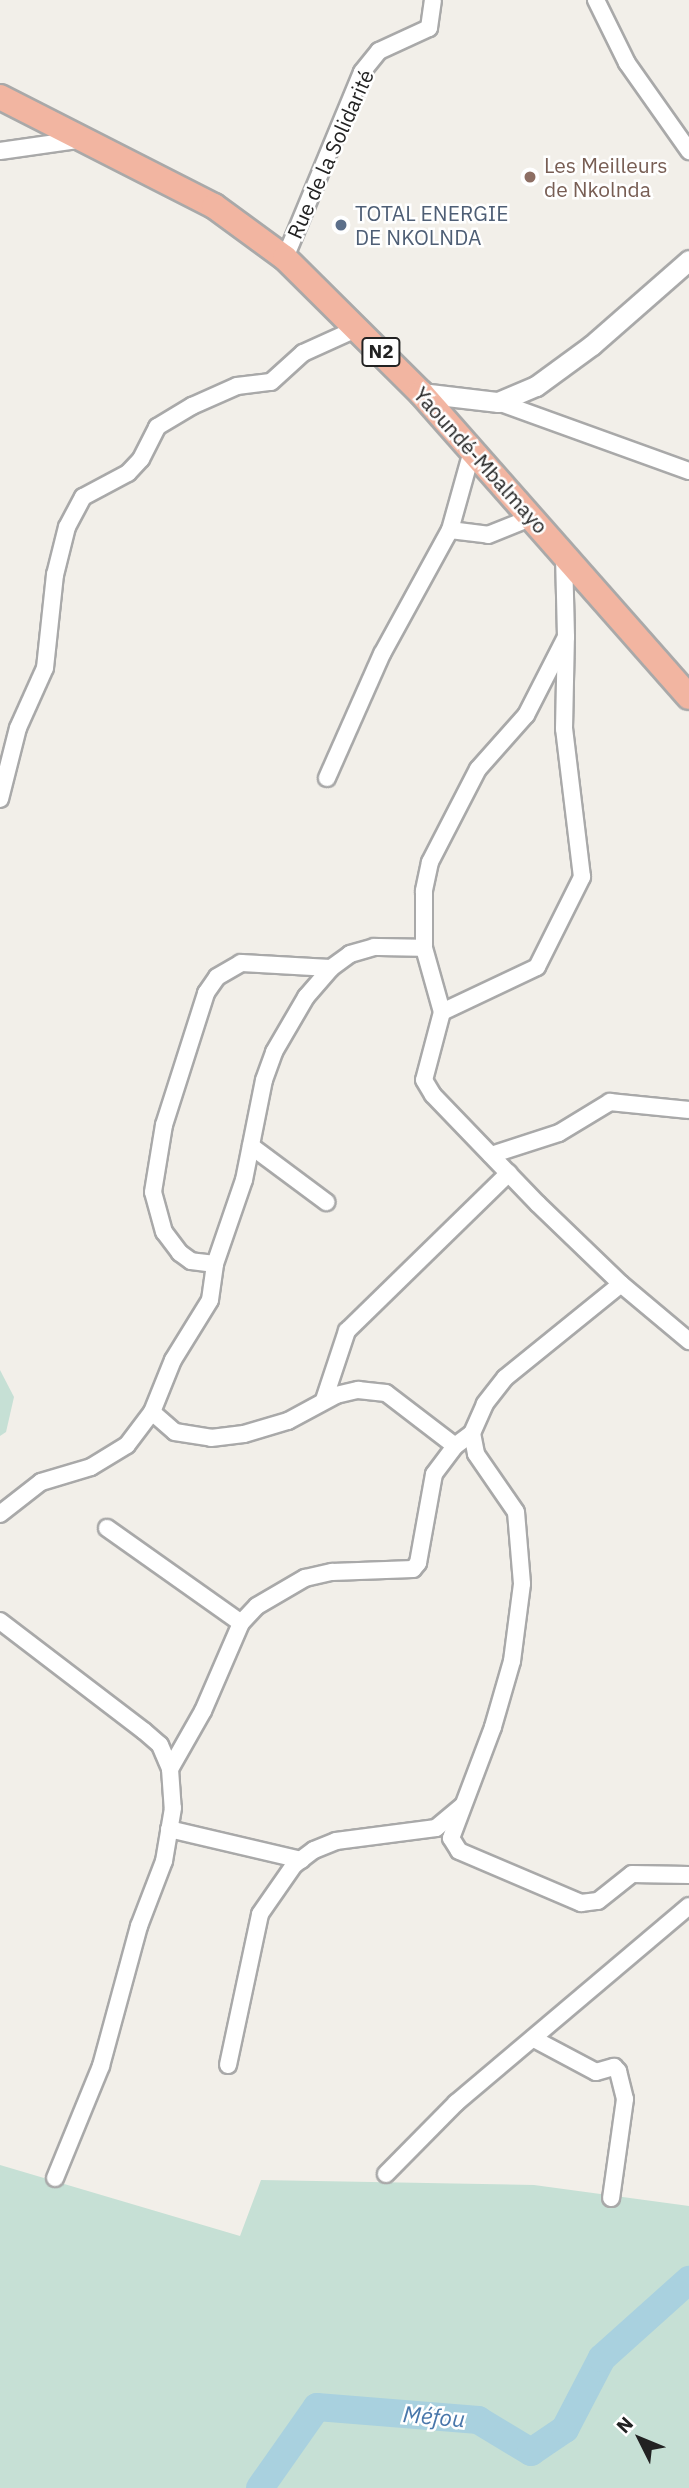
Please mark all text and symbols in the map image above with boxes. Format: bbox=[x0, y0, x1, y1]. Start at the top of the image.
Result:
street label: Rue de la Solidarité bbox=[281, 66, 379, 242]
place label: Les Meilleurs de Nkolnda bbox=[544, 152, 668, 202]
marker: Les Meilleurs de Nkolnda bbox=[522, 169, 538, 185]
place label: TOTAL ENERGIE DE NKOLNDA bbox=[355, 200, 508, 250]
marker: TOTAL ENERGIE DE NKOLNDA bbox=[333, 217, 349, 233]
road number: N2 bbox=[360, 336, 402, 368]
street label: Yaoundé-Mbalmayo bbox=[409, 382, 553, 538]
water label: Méfou bbox=[402, 2400, 466, 2432]
north arrow bbox=[605, 2404, 675, 2474]
text: N bbox=[611, 2411, 638, 2438]

